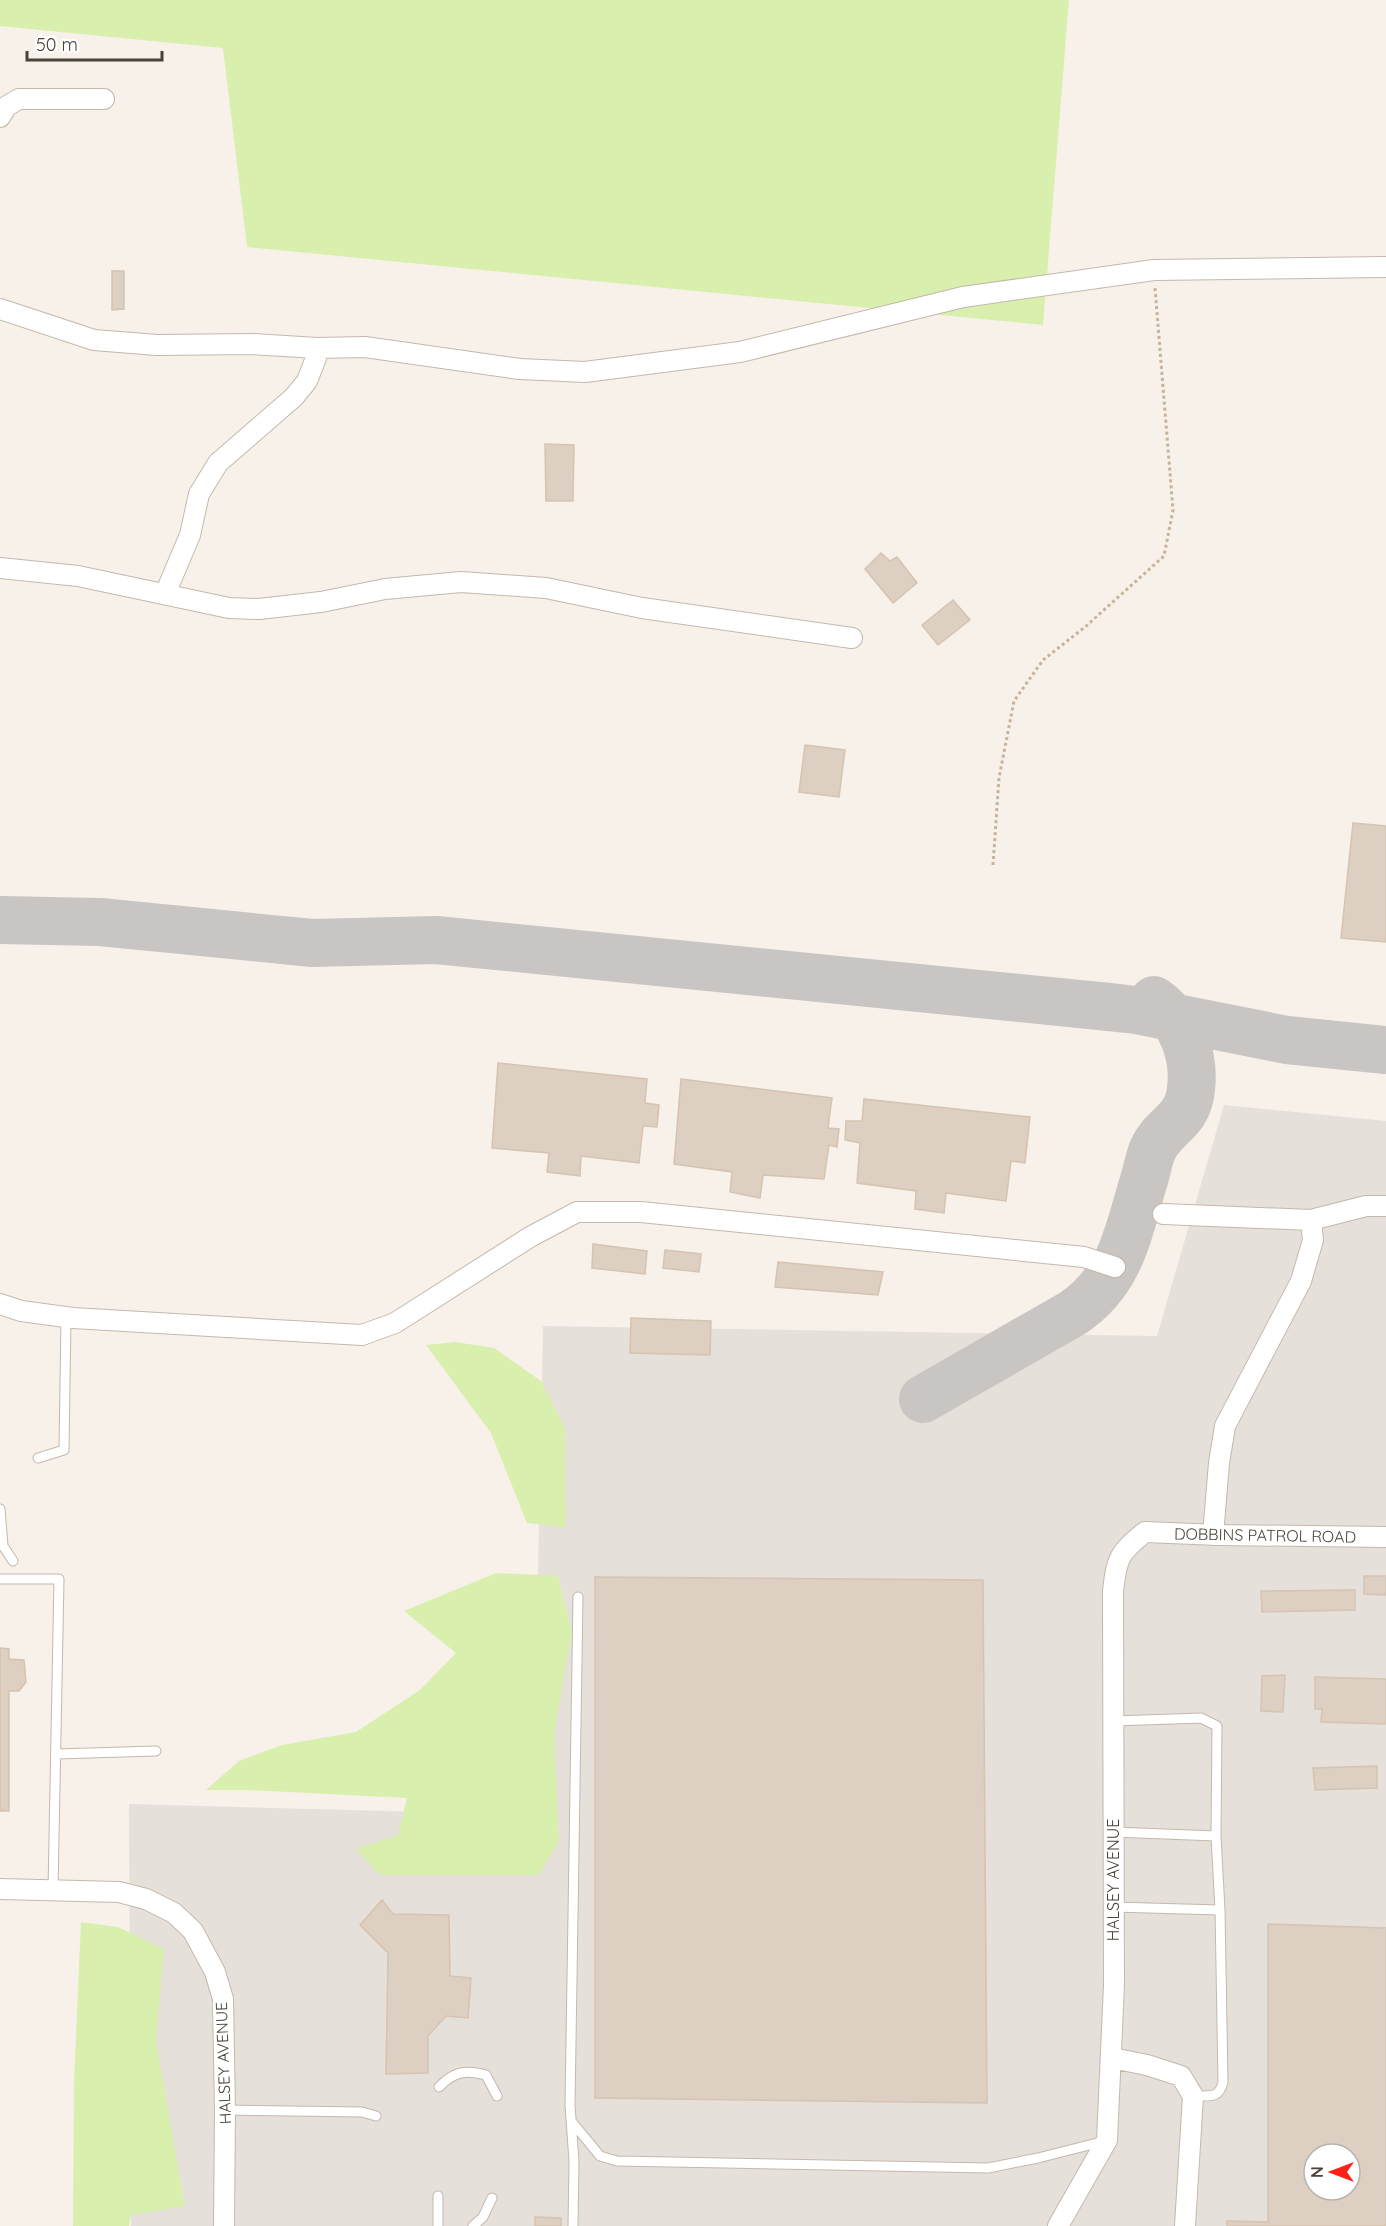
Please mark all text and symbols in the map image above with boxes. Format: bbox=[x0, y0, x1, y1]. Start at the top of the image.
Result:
scale bar bbox=[27, 24, 162, 62]
text: 50 m bbox=[36, 33, 78, 56]
street label: DOBBINS PATROL ROAD bbox=[1174, 1523, 1356, 1547]
street label: HALSEY AVENUE bbox=[1103, 1819, 1123, 1941]
street label: HALSEY AVENUE bbox=[211, 2001, 235, 2125]
north arrow bbox=[1302, 2142, 1362, 2202]
text: N bbox=[1307, 2166, 1327, 2178]

